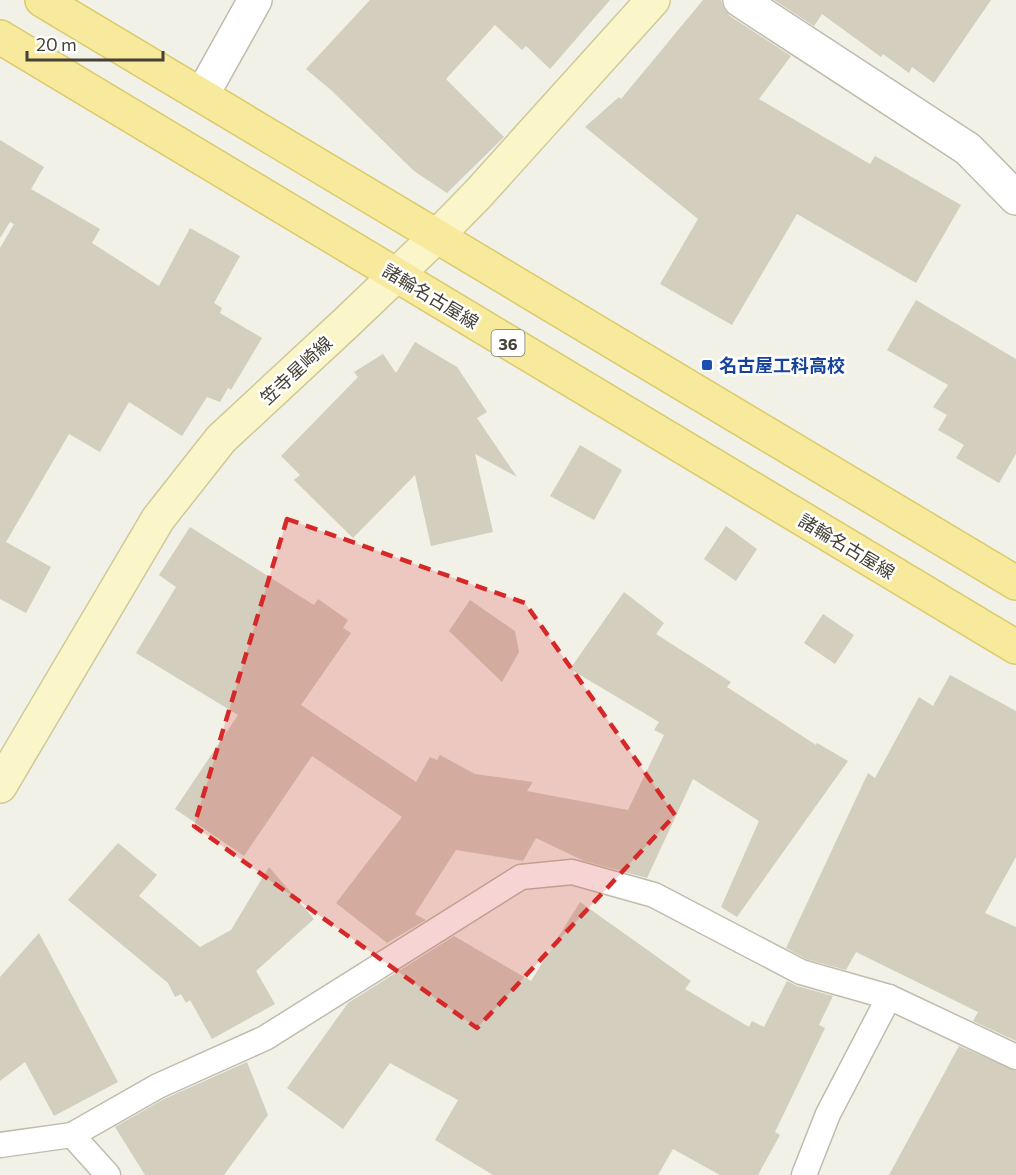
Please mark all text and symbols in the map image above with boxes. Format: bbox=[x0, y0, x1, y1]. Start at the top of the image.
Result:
scale bar bbox=[27, 24, 164, 62]
text: 20 m bbox=[36, 33, 77, 55]
street label: 諸輪名古屋線 bbox=[379, 259, 483, 333]
road number: 36 bbox=[492, 330, 524, 356]
street label: 笠寺星崎線 bbox=[256, 331, 336, 409]
place label: 名古屋工科高校 bbox=[719, 354, 845, 376]
marker: 名古屋工科高校 bbox=[700, 358, 714, 372]
street label: 諸輪名古屋線 bbox=[795, 509, 899, 583]

